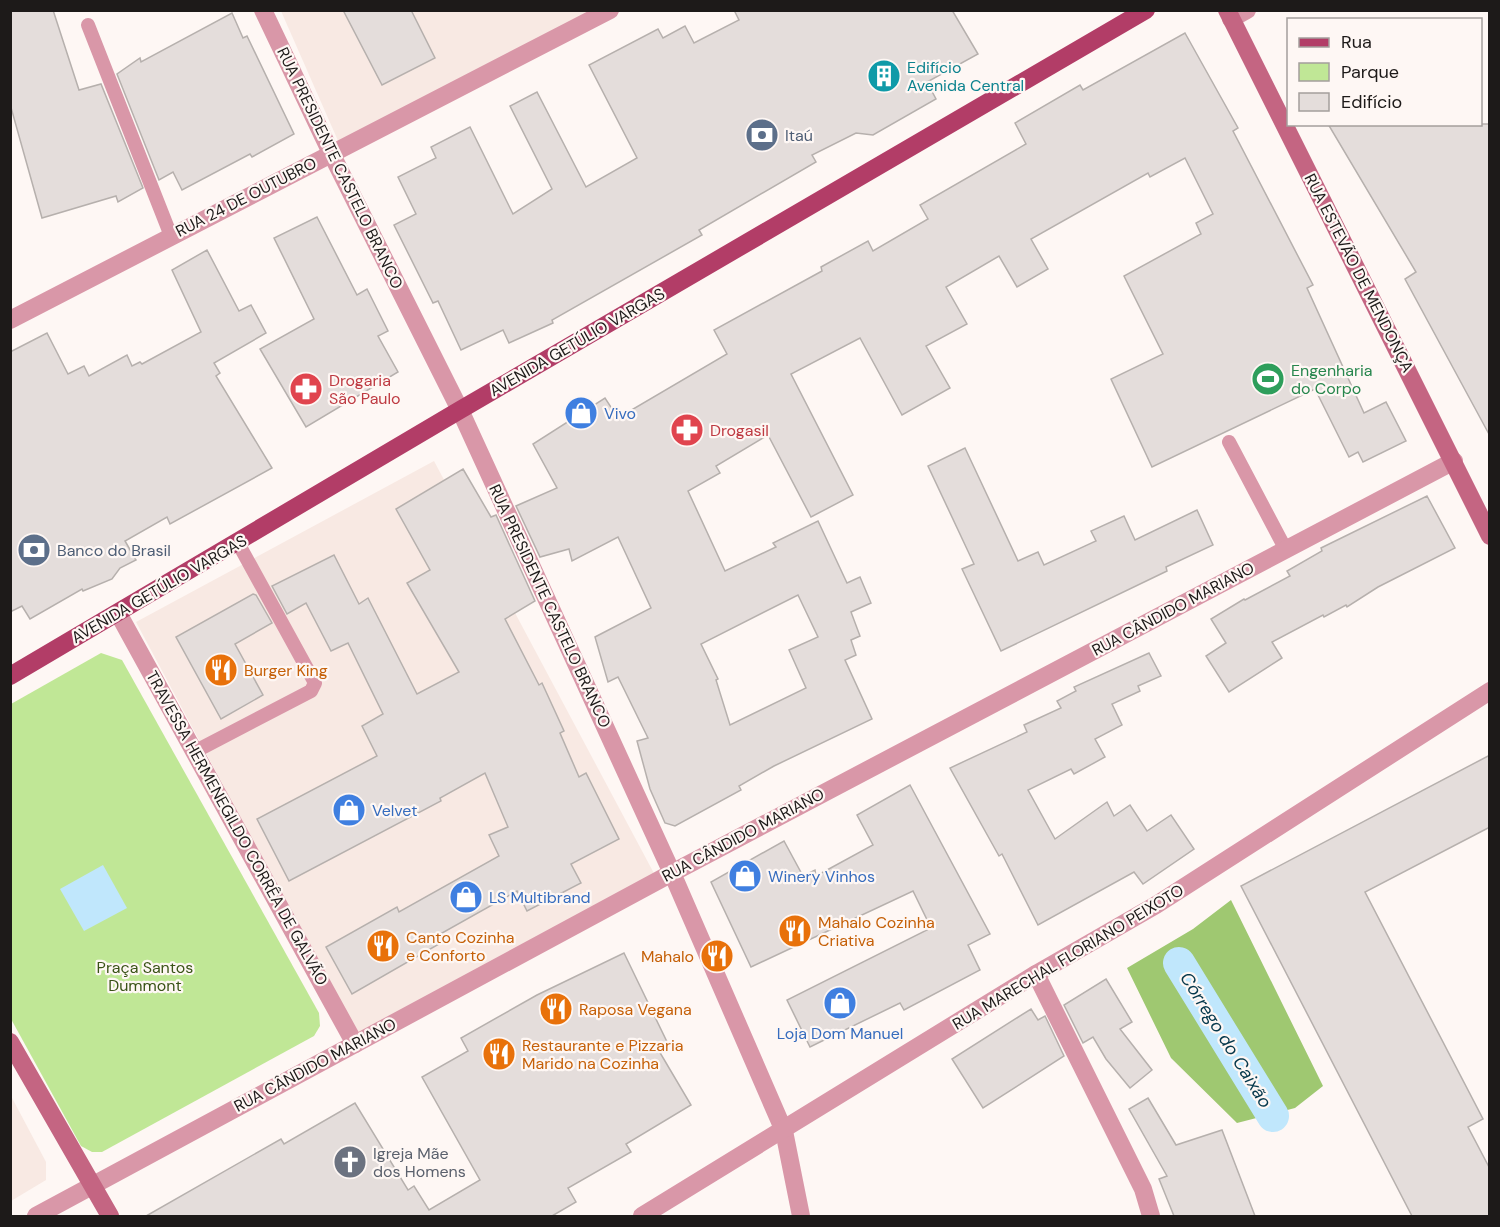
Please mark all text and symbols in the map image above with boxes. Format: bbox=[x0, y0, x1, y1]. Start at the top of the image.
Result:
legend bbox=[1287, 18, 1482, 126]
text: Rua bbox=[1341, 30, 1372, 54]
street label: RUA PRESIDENTE CASTELO BRANCO bbox=[272, 44, 408, 292]
place label: Edifício Avenida Central bbox=[907, 57, 1024, 96]
building icon: Edifício Avenida Central bbox=[866, 58, 902, 94]
text: Parque bbox=[1341, 60, 1399, 84]
text: Edifício bbox=[1341, 90, 1402, 114]
bank icon: Itaú bbox=[744, 117, 780, 153]
place label: Itaú bbox=[785, 125, 813, 146]
street label: RUA 24 DE OUTUBRO bbox=[172, 152, 320, 242]
street label: RUA ESTEVÃO DE MENDONÇA bbox=[1300, 170, 1419, 376]
street label: AVENIDA GETÚLIO VARGAS bbox=[485, 283, 669, 401]
place label: Engenharia do Corpo bbox=[1291, 360, 1372, 399]
sports icon: Engenharia do Corpo bbox=[1250, 361, 1286, 397]
place label: Drogaria São Paulo bbox=[329, 370, 401, 409]
pharmacy icon: Drogaria São Paulo bbox=[288, 371, 324, 407]
shop icon: Vivo bbox=[563, 395, 599, 431]
place label: Vivo bbox=[604, 403, 636, 424]
pharmacy icon: Drogasil bbox=[669, 412, 705, 448]
place label: Drogasil bbox=[710, 420, 769, 441]
street label: RUA PRESIDENTE CASTELO BRANCO bbox=[484, 481, 616, 731]
street label: AVENIDA GETÚLIO VARGAS bbox=[67, 530, 251, 648]
bank icon: Banco do Brasil bbox=[16, 532, 52, 568]
place label: Banco do Brasil bbox=[57, 540, 171, 561]
street label: RUA CÂNDIDO MARIANO bbox=[1088, 557, 1258, 661]
restaurant icon: Burger King bbox=[203, 652, 239, 688]
place label: Burger King bbox=[244, 660, 328, 681]
street label: TRAVESSA HERMENEGILDO CORRÊA DE GALVÃO bbox=[141, 667, 333, 989]
street label: RUA CÂNDIDO MARIANO bbox=[658, 783, 828, 887]
shop icon: Velvet bbox=[331, 792, 367, 828]
place label: Velvet bbox=[372, 800, 417, 821]
shop icon: Winery Vinhos bbox=[727, 858, 763, 894]
place label: Winery Vinhos bbox=[768, 866, 875, 887]
shop icon: LS Multibrand bbox=[448, 879, 484, 915]
street label: RUA MARECHAL FLORIANO PEIXOTO bbox=[949, 879, 1187, 1035]
place label: LS Multibrand bbox=[489, 887, 591, 908]
place label: Mahalo Cozinha Criativa bbox=[818, 912, 935, 951]
restaurant icon: Mahalo Cozinha Criativa bbox=[777, 913, 813, 949]
place label: Canto Cozinha e Conforto bbox=[406, 927, 514, 966]
restaurant icon: Canto Cozinha e Conforto bbox=[365, 928, 401, 964]
restaurant icon: Mahalo bbox=[699, 938, 735, 974]
place label: Mahalo bbox=[641, 946, 694, 967]
park label: Praça Santos Dummont bbox=[97, 957, 193, 996]
water label: Córrego do Caixão bbox=[1174, 967, 1278, 1113]
shop icon: Loja Dom Manuel bbox=[822, 985, 858, 1021]
restaurant icon: Raposa Vegana bbox=[538, 991, 574, 1027]
place label: Raposa Vegana bbox=[579, 999, 692, 1020]
street label: RUA CÂNDIDO MARIANO bbox=[230, 1013, 400, 1117]
place label: Loja Dom Manuel bbox=[777, 1023, 903, 1044]
place label: Restaurante e Pizzaria Marido na Cozinha bbox=[522, 1035, 683, 1074]
restaurant icon: Restaurante e Pizzaria Marido na Cozinha bbox=[481, 1036, 517, 1072]
place label: Igreja Mãe dos Homens bbox=[373, 1143, 466, 1182]
church icon: Igreja Mãe dos Homens bbox=[332, 1144, 368, 1180]

